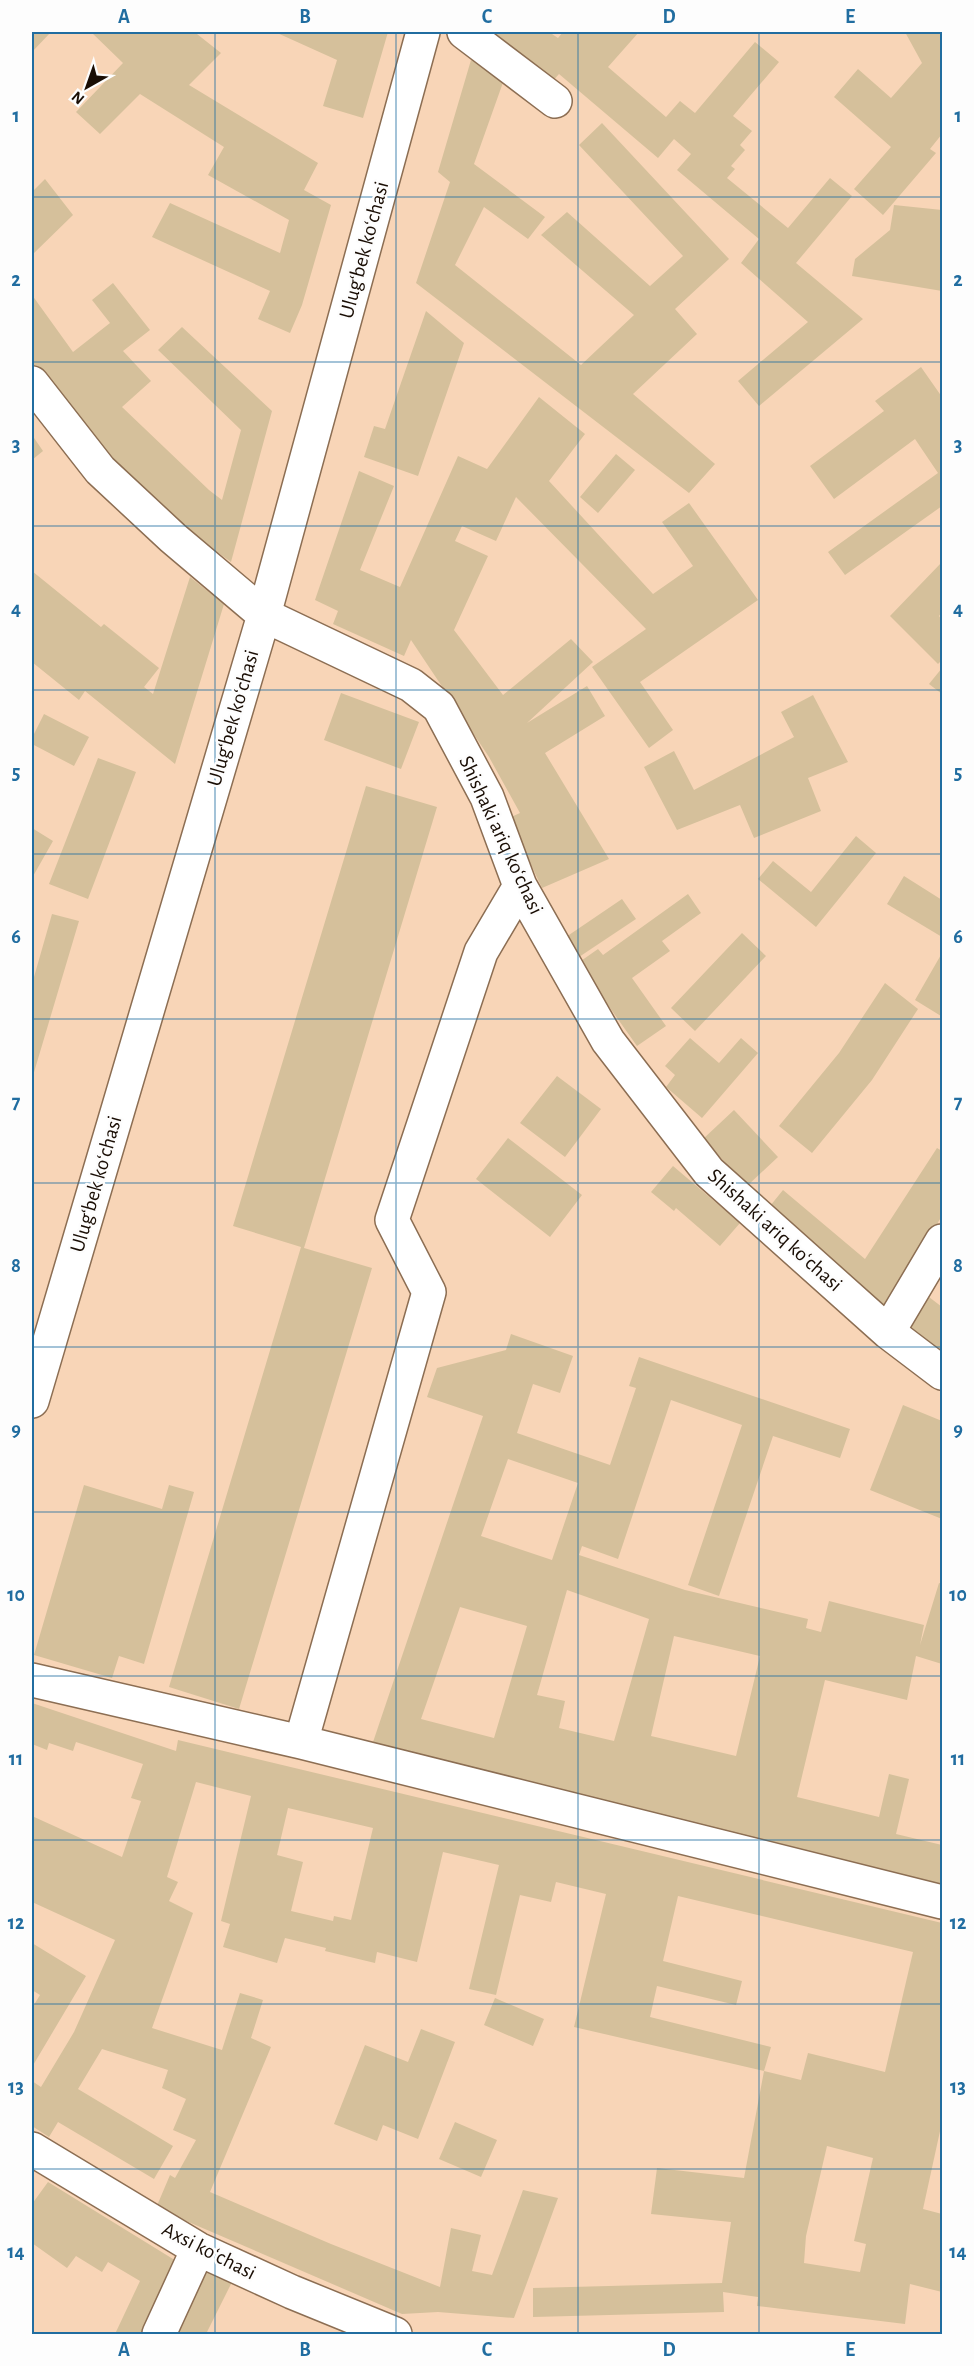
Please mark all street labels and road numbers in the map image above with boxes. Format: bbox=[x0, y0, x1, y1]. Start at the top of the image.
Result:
street label: Ulugʻbek koʻchasi bbox=[336, 179, 392, 321]
street label: Ulugʻbek koʻchasi bbox=[203, 647, 263, 789]
street label: Shishaki ariq koʻchasi bbox=[455, 752, 547, 918]
street label: Ulugʻbek koʻchasi bbox=[66, 1113, 126, 1255]
street label: Shishaki ariq koʻchasi bbox=[704, 1165, 846, 1295]
street label: Axsi koʻchasi bbox=[159, 2218, 259, 2284]

